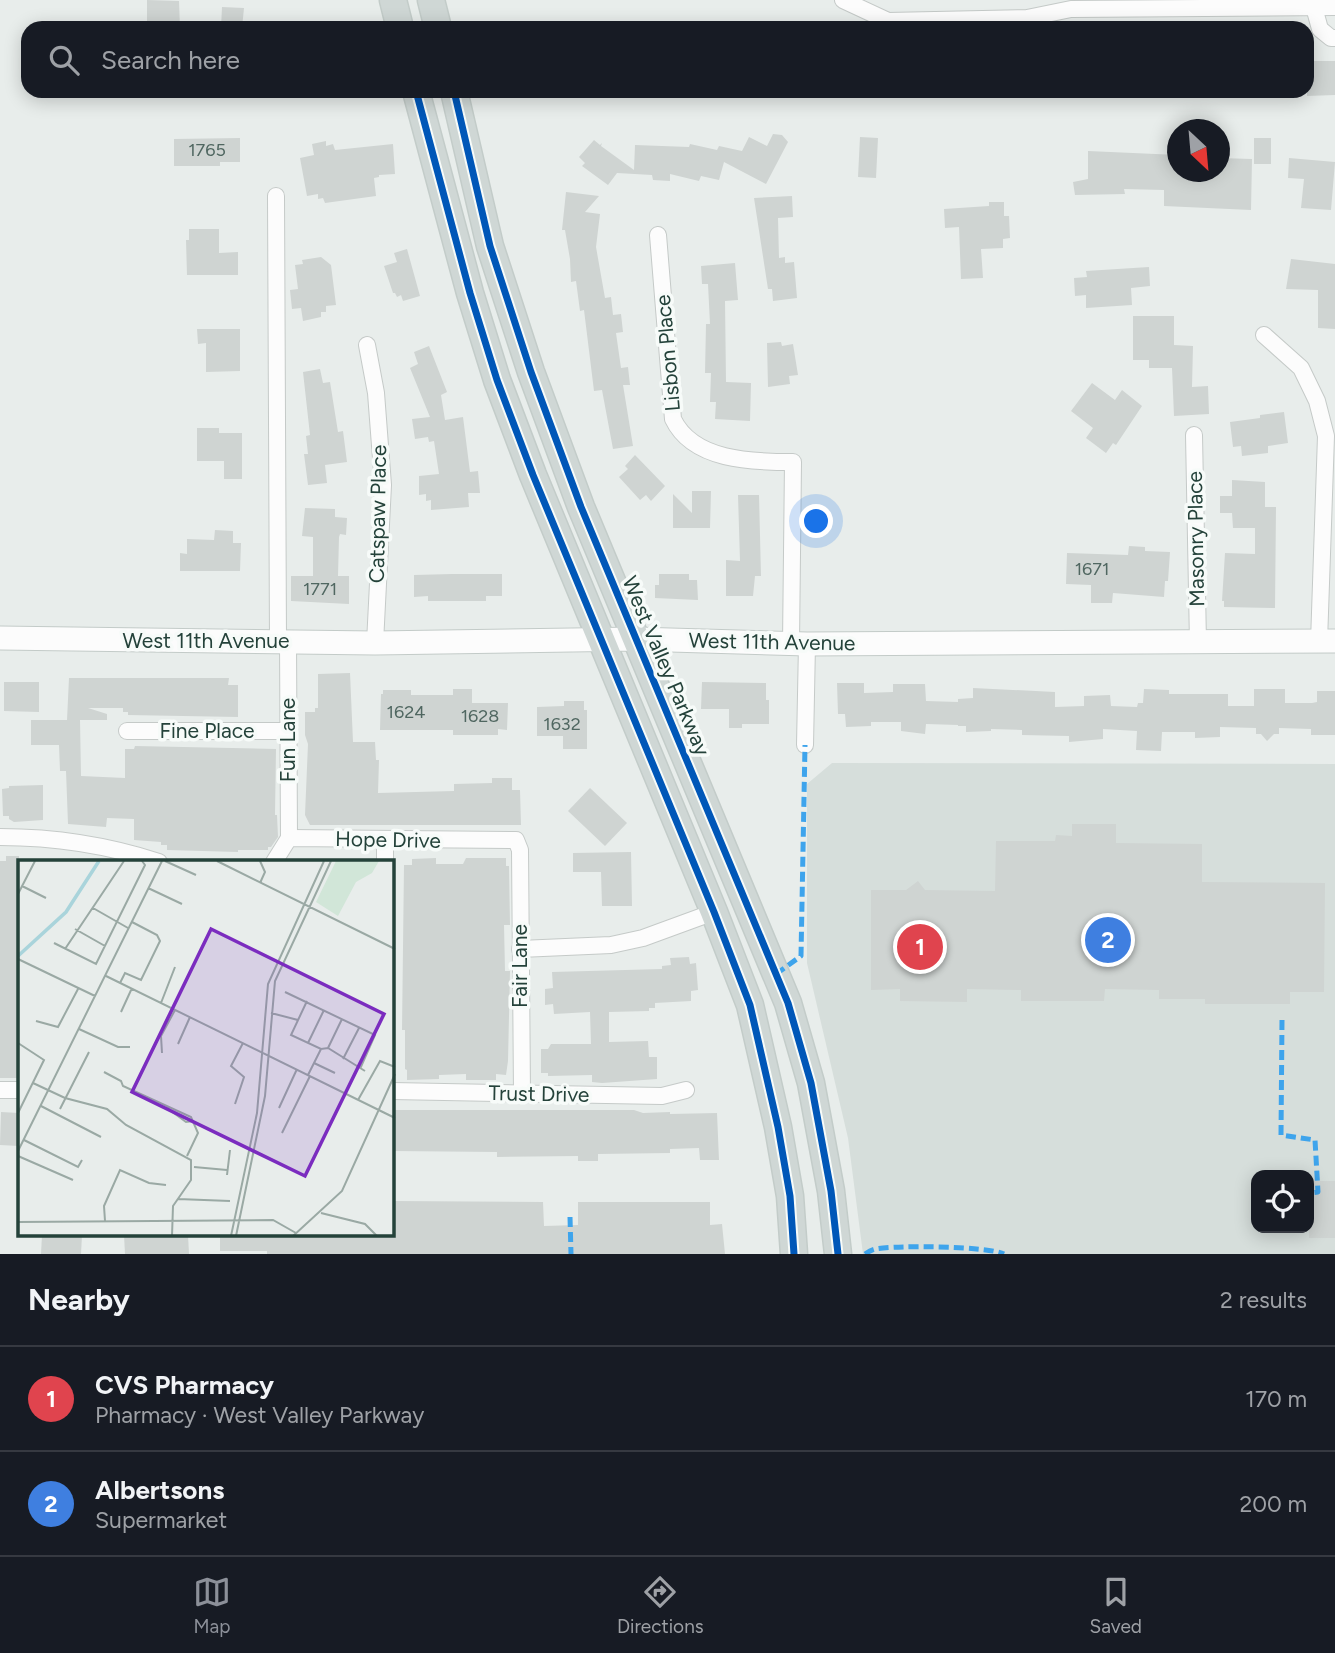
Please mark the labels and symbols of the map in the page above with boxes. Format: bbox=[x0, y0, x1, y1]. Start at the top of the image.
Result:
north arrow bbox=[1167, 119, 1230, 182]
house number: 1765 bbox=[188, 139, 226, 161]
street label: Lisbon Place bbox=[650, 294, 685, 413]
street label: Catspaw Place bbox=[364, 445, 391, 583]
street label: Masonry Place bbox=[1182, 471, 1209, 607]
your location bbox=[799, 504, 833, 538]
house number: 1671 bbox=[1075, 558, 1109, 580]
street label: West Valley Parkway bbox=[617, 572, 716, 759]
house number: 1771 bbox=[303, 578, 337, 600]
street label: West 11th Avenue bbox=[123, 628, 289, 653]
street label: West 11th Avenue bbox=[688, 628, 856, 655]
street label: Fun Lane bbox=[275, 698, 300, 782]
house number: 1624 bbox=[387, 701, 425, 723]
house number: 1628 bbox=[461, 705, 499, 727]
house number: 1632 bbox=[543, 713, 581, 735]
street label: Fine Place bbox=[160, 718, 254, 743]
street label: Hope Drive bbox=[335, 826, 441, 853]
inset map bbox=[18, 860, 394, 1236]
pin: 2 bbox=[1085, 914, 1131, 966]
pin: 1 bbox=[897, 921, 943, 973]
street label: Fair Lane bbox=[507, 924, 532, 1008]
street label: Trust Drive bbox=[488, 1080, 590, 1107]

